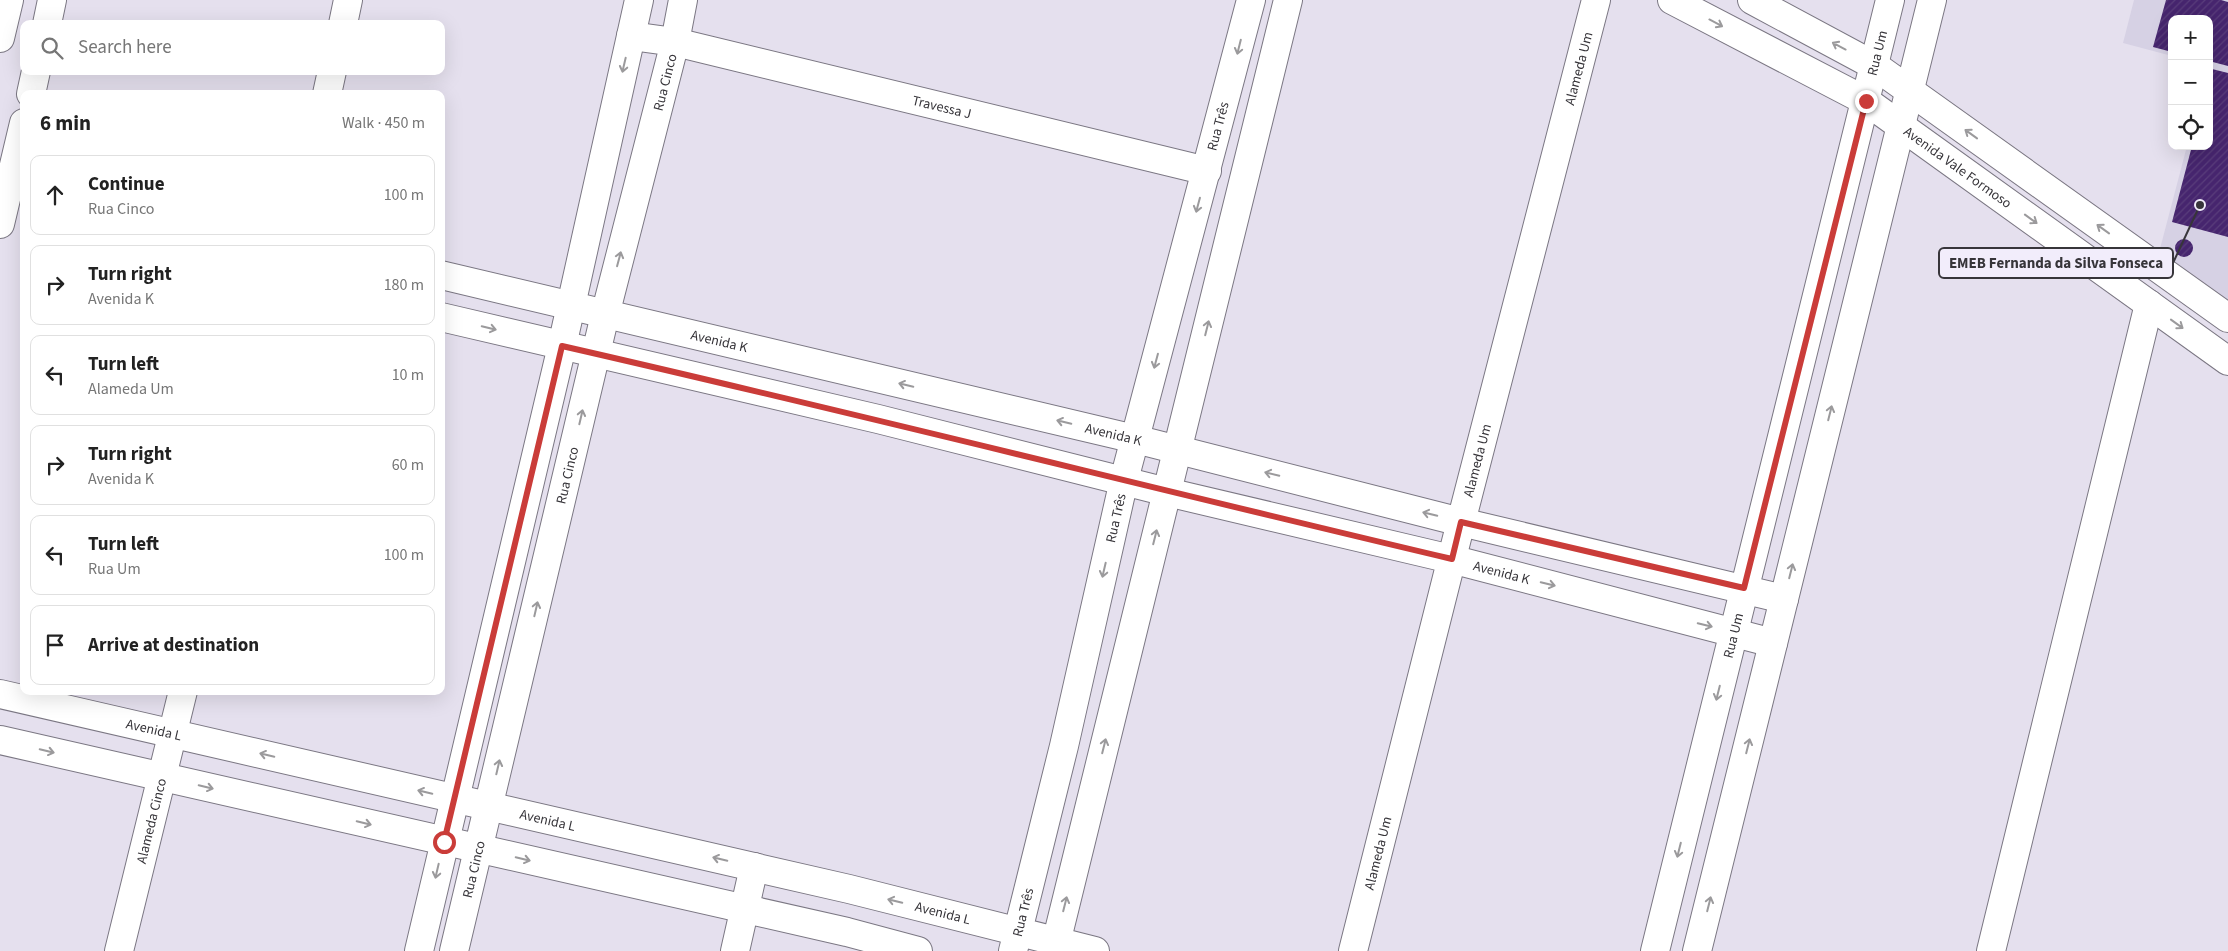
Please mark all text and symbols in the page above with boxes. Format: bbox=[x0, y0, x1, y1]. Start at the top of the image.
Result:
map controls bbox=[2168, 15, 2213, 150]
button: + bbox=[2168, 15, 2213, 60]
one-way arrow bbox=[1708, 18, 1723, 28]
search box bbox=[20, 20, 445, 75]
street label: Rua Um bbox=[1863, 28, 1893, 78]
street label: Alameda Um bbox=[1560, 30, 1598, 107]
icon: search bbox=[38, 34, 66, 62]
text: Search here bbox=[78, 34, 172, 61]
one-way arrow bbox=[1234, 39, 1243, 55]
one-way arrow bbox=[1831, 41, 1846, 51]
street label: Rua Cinco bbox=[649, 52, 683, 113]
one-way arrow bbox=[619, 56, 629, 72]
button: − bbox=[2168, 60, 2213, 105]
route end bbox=[1855, 90, 1878, 113]
street label: Travessa J bbox=[910, 91, 973, 124]
street label: Rua Três bbox=[1203, 100, 1235, 153]
button: locate bbox=[2168, 105, 2213, 150]
text: 6 min bbox=[40, 108, 91, 138]
text: Walk · 450 m bbox=[342, 112, 425, 134]
street label: Avenida Vale Formoso bbox=[1899, 122, 2016, 214]
one-way arrow bbox=[1964, 129, 1978, 139]
text: Continue bbox=[88, 171, 165, 198]
icon: ahead bbox=[41, 181, 69, 209]
text: 100 m bbox=[384, 184, 424, 206]
one-way arrow bbox=[1193, 196, 1202, 212]
text: Rua Cinco bbox=[88, 198, 155, 220]
one-way arrow bbox=[2024, 214, 2038, 224]
one-way arrow bbox=[2096, 224, 2110, 234]
callout: EMEB Fernanda da Silva Fonseca bbox=[1939, 248, 2173, 278]
one-way arrow bbox=[615, 252, 624, 268]
text: EMEB Fernanda da Silva Fonseca bbox=[1949, 253, 2163, 274]
text: Turn right bbox=[88, 261, 172, 288]
icon: right bbox=[41, 271, 69, 299]
text: 180 m bbox=[384, 274, 424, 296]
text: Avenida K bbox=[88, 288, 154, 310]
one-way arrow bbox=[2170, 319, 2184, 329]
one-way arrow bbox=[1203, 321, 1212, 337]
one-way arrow bbox=[480, 324, 496, 333]
street label: Avenida K bbox=[689, 325, 750, 358]
text: Turn left bbox=[88, 351, 159, 378]
one-way arrow bbox=[1151, 353, 1160, 369]
icon: left bbox=[41, 361, 69, 389]
text: 10 m bbox=[392, 364, 424, 386]
text: Alameda Um bbox=[88, 378, 174, 400]
one-way arrow bbox=[898, 380, 914, 389]
one-way arrow bbox=[1826, 406, 1835, 422]
one-way arrow bbox=[577, 410, 586, 426]
one-way arrow bbox=[1056, 417, 1072, 426]
street label: Avenida K bbox=[1083, 419, 1145, 452]
street label: Alameda Um bbox=[1459, 422, 1497, 500]
text: Turn right bbox=[88, 441, 172, 468]
street label: Rua Cinco bbox=[551, 445, 584, 506]
icon: right bbox=[41, 451, 69, 479]
text: 60 m bbox=[392, 454, 424, 476]
text: Avenida K bbox=[88, 468, 154, 490]
one-way arrow bbox=[1265, 469, 1281, 478]
street label: Rua Três bbox=[1101, 492, 1132, 545]
one-way arrow bbox=[1422, 509, 1438, 518]
one-way arrow bbox=[1151, 529, 1160, 545]
text: Turn left bbox=[88, 531, 159, 558]
icon: left bbox=[41, 541, 69, 569]
text: 100 m bbox=[384, 544, 424, 566]
street label: Avenida K bbox=[1471, 556, 1533, 590]
text: Rua Um bbox=[88, 558, 141, 580]
one-way arrow bbox=[1099, 561, 1108, 577]
one-way arrow bbox=[1786, 564, 1796, 580]
one-way arrow bbox=[1540, 580, 1556, 589]
one-way arrow bbox=[532, 602, 541, 618]
street label: Rua Um bbox=[1719, 611, 1749, 661]
one-way arrow bbox=[1697, 621, 1713, 630]
icon: arrive bbox=[41, 631, 69, 659]
text: Arrive at destination bbox=[88, 632, 259, 659]
one-way arrow bbox=[1713, 684, 1722, 700]
street label: Avenida L bbox=[124, 714, 184, 746]
one-way arrow bbox=[1100, 738, 1109, 754]
one-way arrow bbox=[1744, 738, 1753, 754]
one-way arrow bbox=[39, 747, 55, 756]
one-way arrow bbox=[259, 750, 275, 760]
one-way arrow bbox=[494, 760, 503, 776]
street label: Alameda Cinco bbox=[132, 776, 172, 866]
one-way arrow bbox=[197, 783, 213, 792]
one-way arrow bbox=[418, 787, 434, 796]
street label: Avenida L bbox=[518, 805, 577, 837]
street label: Alameda Um bbox=[1360, 814, 1397, 892]
one-way arrow bbox=[356, 819, 372, 828]
route start bbox=[433, 831, 456, 854]
street label: Rua Cinco bbox=[458, 839, 491, 900]
one-way arrow bbox=[1674, 842, 1684, 858]
one-way arrow bbox=[713, 854, 729, 863]
one-way arrow bbox=[514, 855, 530, 864]
one-way arrow bbox=[432, 862, 441, 878]
street label: Rua Três bbox=[1008, 886, 1039, 939]
one-way arrow bbox=[888, 895, 904, 905]
one-way arrow bbox=[1061, 896, 1070, 912]
one-way arrow bbox=[1705, 896, 1714, 912]
street label: Avenida L bbox=[913, 897, 973, 930]

